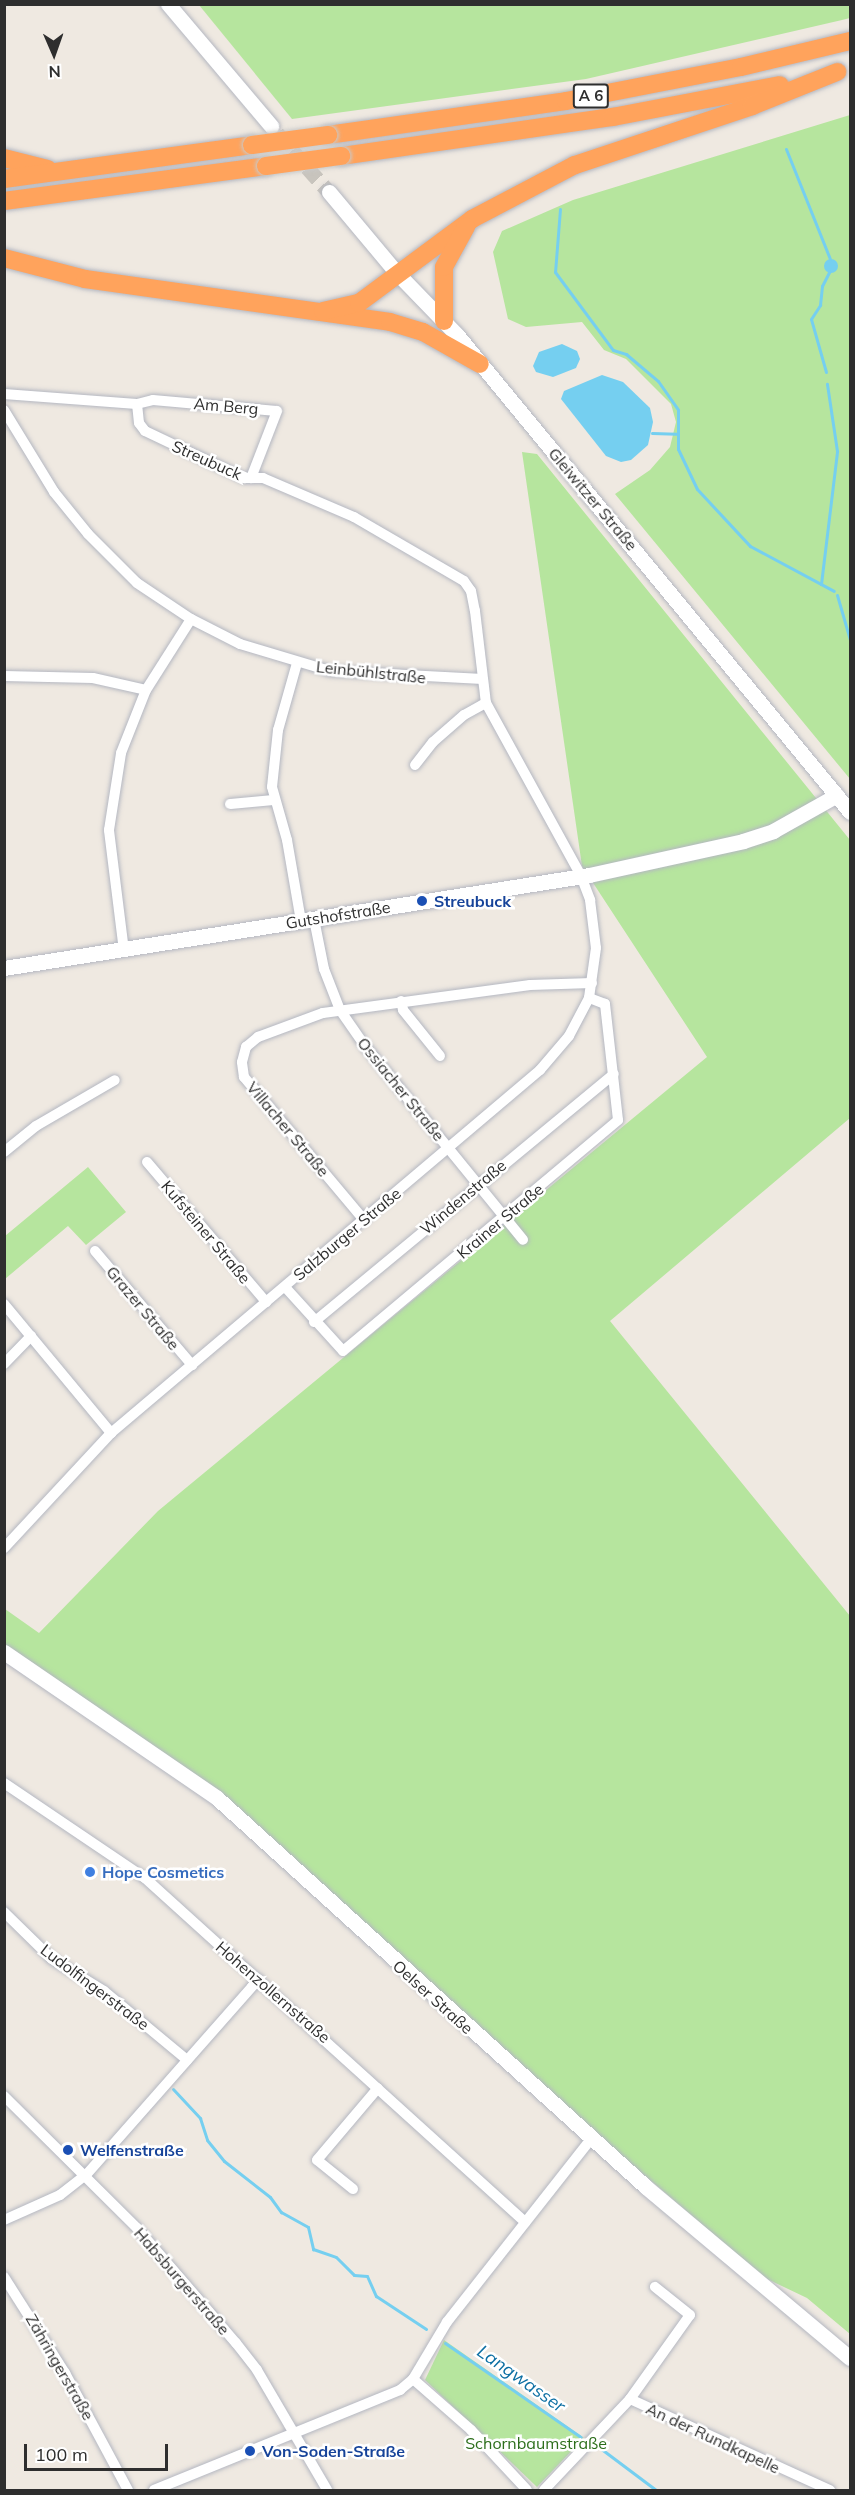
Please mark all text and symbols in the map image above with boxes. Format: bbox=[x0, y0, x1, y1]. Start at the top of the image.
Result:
north arrow bbox=[24, 24, 84, 84]
text: N bbox=[48, 62, 61, 82]
road number: A 6 bbox=[572, 84, 610, 108]
street label: Am Berg bbox=[193, 394, 259, 418]
street label: Streubuck bbox=[169, 436, 245, 484]
street label: Gleiwitzer Straße bbox=[545, 444, 641, 554]
street label: Leinbühlstraße bbox=[315, 657, 427, 687]
place label: Streubuck bbox=[434, 891, 511, 911]
marker: Streubuck bbox=[415, 894, 429, 908]
street label: Gutshofstraße bbox=[284, 897, 392, 933]
street label: Ossiacher Straße bbox=[353, 1033, 449, 1145]
street label: Villacher Straße bbox=[243, 1078, 333, 1180]
street label: Windenstraße bbox=[416, 1155, 510, 1239]
street label: Kufsteiner Straße bbox=[157, 1177, 255, 1287]
street label: Krainer Straße bbox=[453, 1179, 547, 1263]
street label: Salzburger Straße bbox=[289, 1183, 405, 1285]
street label: Grazer Straße bbox=[102, 1262, 184, 1354]
place label: Hope Cosmetics bbox=[102, 1862, 224, 1882]
marker: Hope Cosmetics bbox=[83, 1865, 97, 1879]
street label: Hohenzollernstraße bbox=[212, 1937, 334, 2047]
street label: Ludolfingerstraße bbox=[37, 1940, 153, 2034]
street label: Oelser Straße bbox=[389, 1956, 477, 2038]
place label: Welfenstraße bbox=[80, 2140, 184, 2160]
marker: Welfenstraße bbox=[61, 2143, 75, 2157]
street label: Habsburgerstraße bbox=[130, 2224, 234, 2338]
street label: Zähringerstraße bbox=[22, 2311, 98, 2423]
water label: Langwasser bbox=[473, 2341, 569, 2417]
street label: An der Rundkapelle bbox=[643, 2399, 783, 2477]
scale bar bbox=[27, 2432, 171, 2470]
park label: Schornbaumstraße bbox=[465, 2433, 607, 2453]
place label: Von-Soden-Straße bbox=[262, 2441, 405, 2461]
text: 100 m bbox=[35, 2443, 88, 2466]
marker: Von-Soden-Straße bbox=[243, 2444, 257, 2458]

